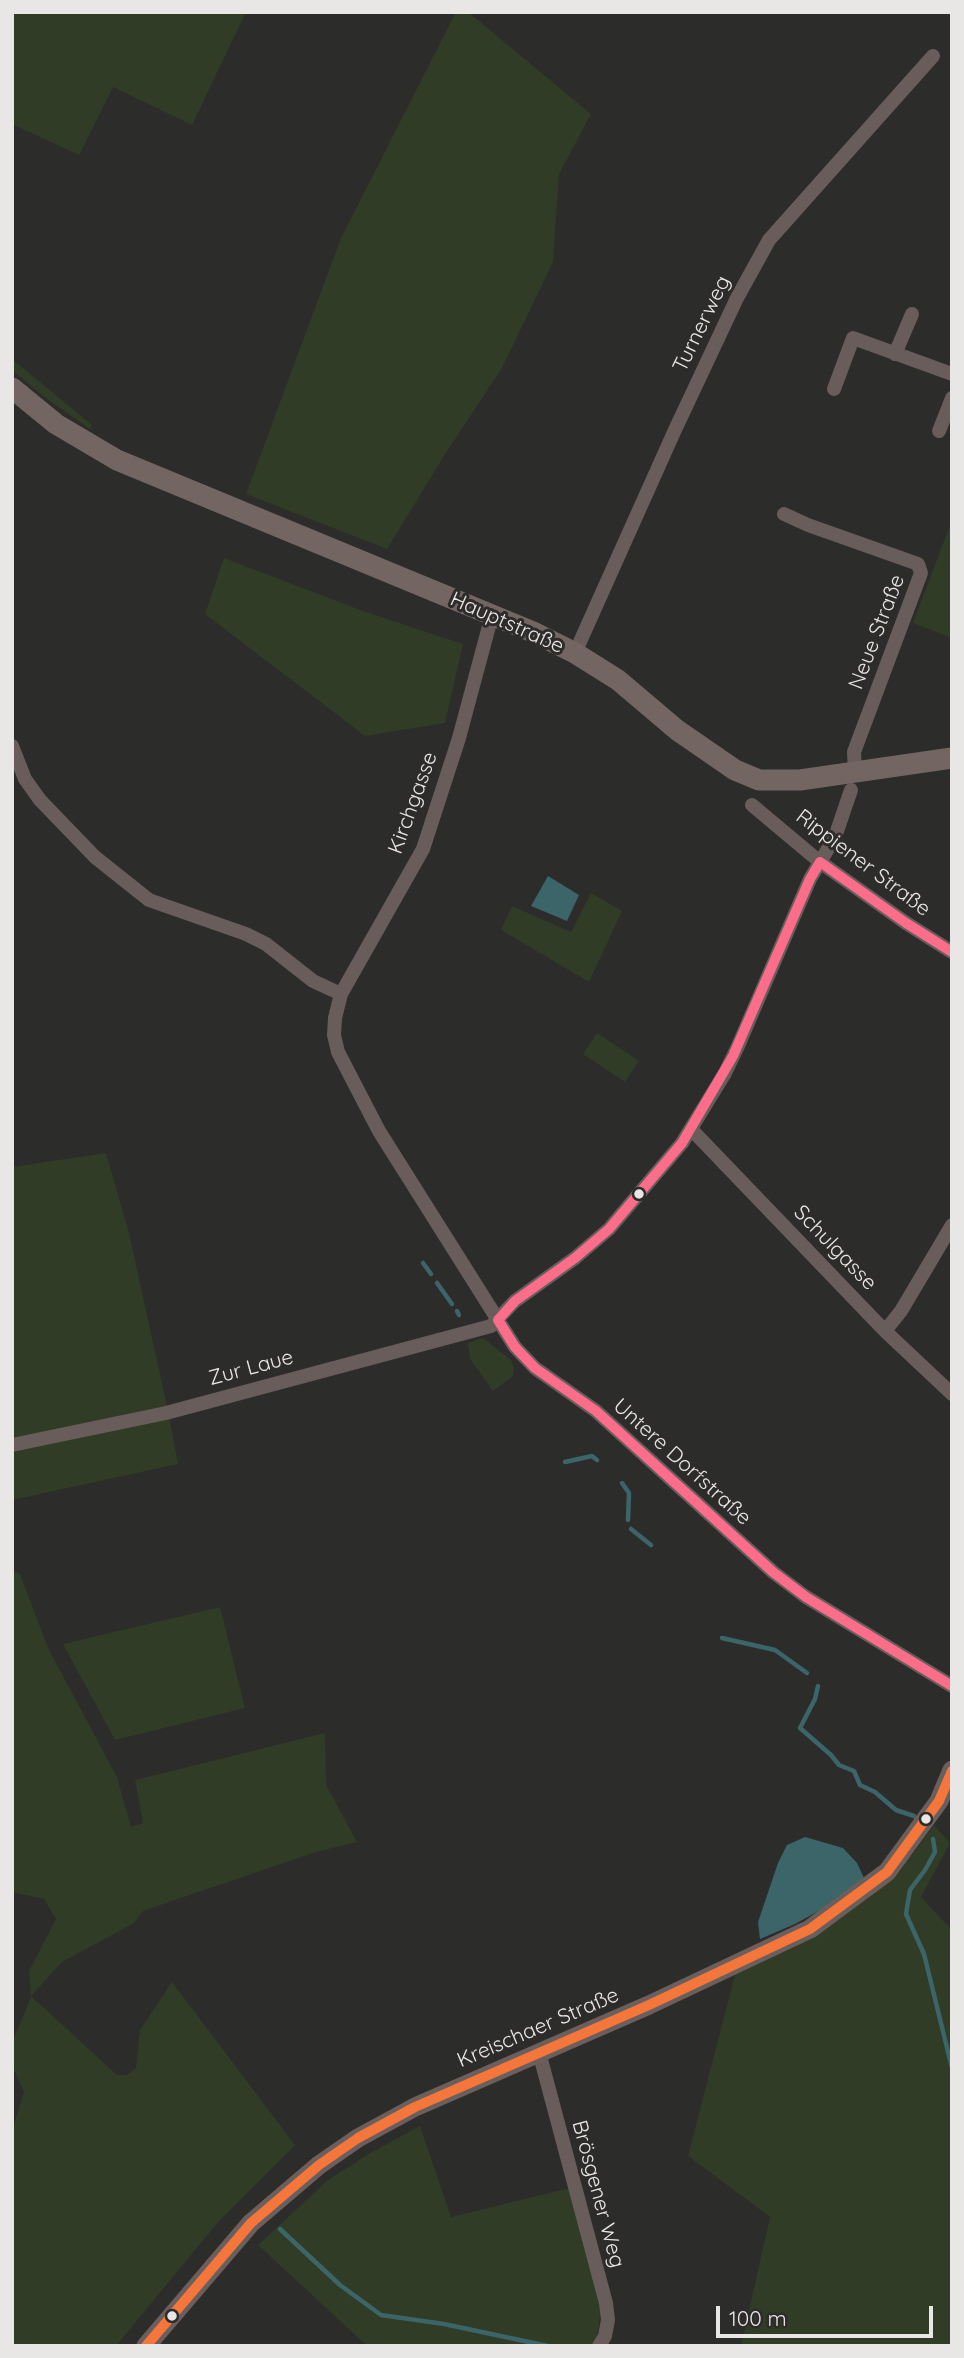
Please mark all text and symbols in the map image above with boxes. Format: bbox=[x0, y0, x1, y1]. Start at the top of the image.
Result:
street label: Turnerweg bbox=[668, 272, 736, 376]
street label: Neue Straße bbox=[844, 571, 910, 693]
street label: Hauptstraße bbox=[446, 587, 568, 659]
street label: Kirchgasse bbox=[383, 749, 443, 857]
street label: Rippiener Straße bbox=[791, 804, 935, 922]
unlabelled marker bbox=[632, 1187, 646, 1201]
street label: Schulgasse bbox=[788, 1200, 882, 1296]
street label: Zur Laue bbox=[206, 1345, 296, 1391]
street label: Untere Dorfstraße bbox=[608, 1393, 756, 1531]
unlabelled marker bbox=[919, 1812, 933, 1826]
street label: Kreischaer Straße bbox=[453, 1983, 623, 2073]
street label: Brösgener Weg bbox=[566, 2118, 630, 2270]
scale bar bbox=[719, 2292, 936, 2336]
text: 100 m bbox=[729, 2305, 787, 2331]
unlabelled marker bbox=[165, 2309, 179, 2323]

